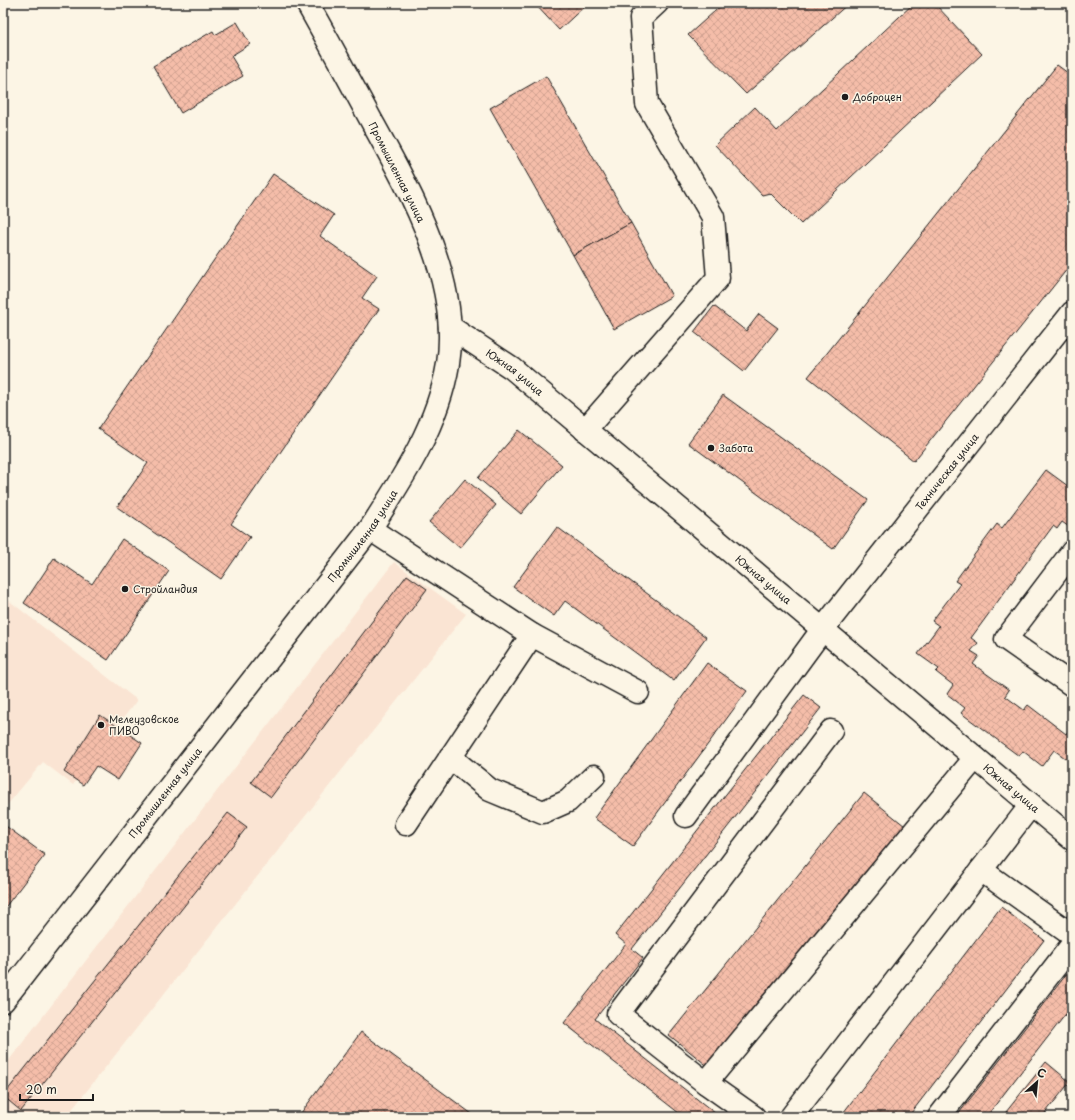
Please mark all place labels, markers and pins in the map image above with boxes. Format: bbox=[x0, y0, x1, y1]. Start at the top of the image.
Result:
place label: Доброцен bbox=[852, 89, 902, 104]
marker: Доброцен bbox=[840, 92, 850, 102]
place label: Забота bbox=[718, 440, 754, 455]
marker: Забота bbox=[706, 443, 716, 453]
place label: Стройландия bbox=[133, 581, 198, 596]
marker: Стройландия bbox=[120, 584, 130, 594]
place label: Мелеузовское ПИВО bbox=[109, 711, 179, 738]
marker: Мелеузовское ПИВО bbox=[96, 720, 106, 730]

